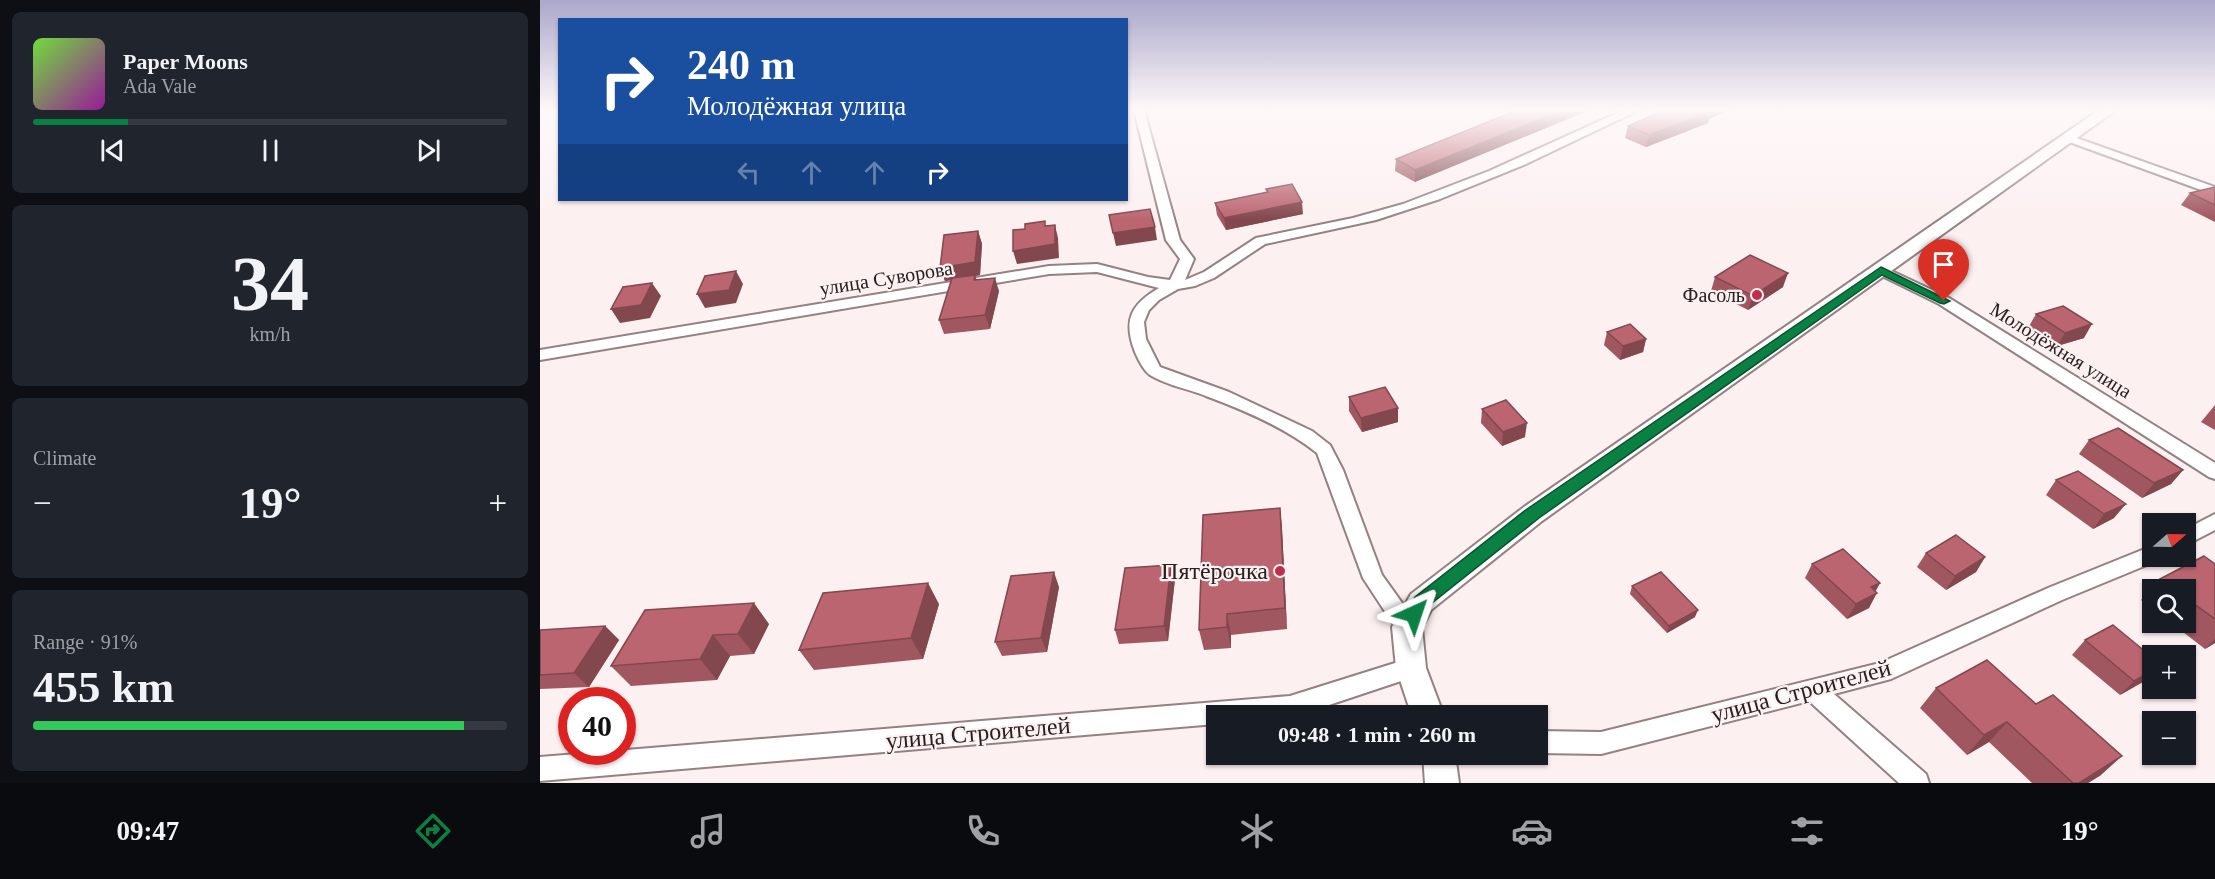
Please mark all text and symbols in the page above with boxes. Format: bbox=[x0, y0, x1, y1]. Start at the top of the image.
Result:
icon: right bbox=[588, 42, 666, 120]
text: 240 m bbox=[687, 42, 796, 88]
text: Paper Moons bbox=[123, 49, 248, 74]
text: Ada Vale bbox=[123, 75, 197, 97]
text: Молодёжная улица bbox=[687, 91, 906, 121]
icon: previous bbox=[96, 134, 129, 167]
icon: pause bbox=[254, 134, 287, 167]
icon: next bbox=[412, 134, 445, 167]
icon: left bbox=[732, 156, 765, 189]
icon: ahead bbox=[795, 156, 828, 189]
icon: ahead bbox=[858, 156, 891, 189]
icon: right bbox=[921, 156, 954, 189]
pin bbox=[1918, 239, 1969, 301]
text: 34 bbox=[231, 240, 309, 327]
icon: arrive bbox=[1927, 248, 1960, 281]
street label: улица Суворова bbox=[818, 257, 954, 300]
place label: Фасоль bbox=[1683, 284, 1745, 306]
marker: Фасоль bbox=[1750, 288, 1764, 302]
street label: Молодёжная улица bbox=[1986, 298, 2136, 403]
text: km/h bbox=[249, 323, 291, 345]
text: Climate bbox=[33, 447, 96, 469]
text: 19° bbox=[239, 478, 302, 528]
text: − bbox=[33, 485, 52, 521]
text: + bbox=[488, 485, 507, 521]
north arrow bbox=[2142, 513, 2196, 567]
map controls bbox=[2142, 513, 2196, 765]
place label: Пятёрочка bbox=[1161, 558, 1268, 584]
marker: Пятёрочка bbox=[1273, 564, 1287, 578]
button: search bbox=[2142, 579, 2196, 633]
position arrow bbox=[1382, 582, 1446, 646]
text: Range · 91% bbox=[33, 631, 137, 653]
button: + bbox=[2142, 645, 2196, 699]
street label: улица Строителей bbox=[1708, 654, 1894, 728]
text: 455 km bbox=[33, 662, 174, 712]
speed limit sign: 40 bbox=[558, 687, 636, 765]
button: − bbox=[2142, 711, 2196, 765]
street label: улица Строителей bbox=[885, 712, 1072, 754]
text: 09:48 · 1 min · 260 m bbox=[1278, 722, 1476, 747]
icon: directions bbox=[412, 810, 454, 852]
icon: music bbox=[687, 810, 729, 852]
icon: phone bbox=[962, 810, 1004, 852]
icon: climate bbox=[1236, 810, 1278, 852]
icon: car bbox=[1511, 810, 1553, 852]
icon: filters bbox=[1786, 810, 1828, 852]
text: 09:47 bbox=[116, 816, 179, 846]
text: 19° bbox=[2061, 816, 2099, 846]

